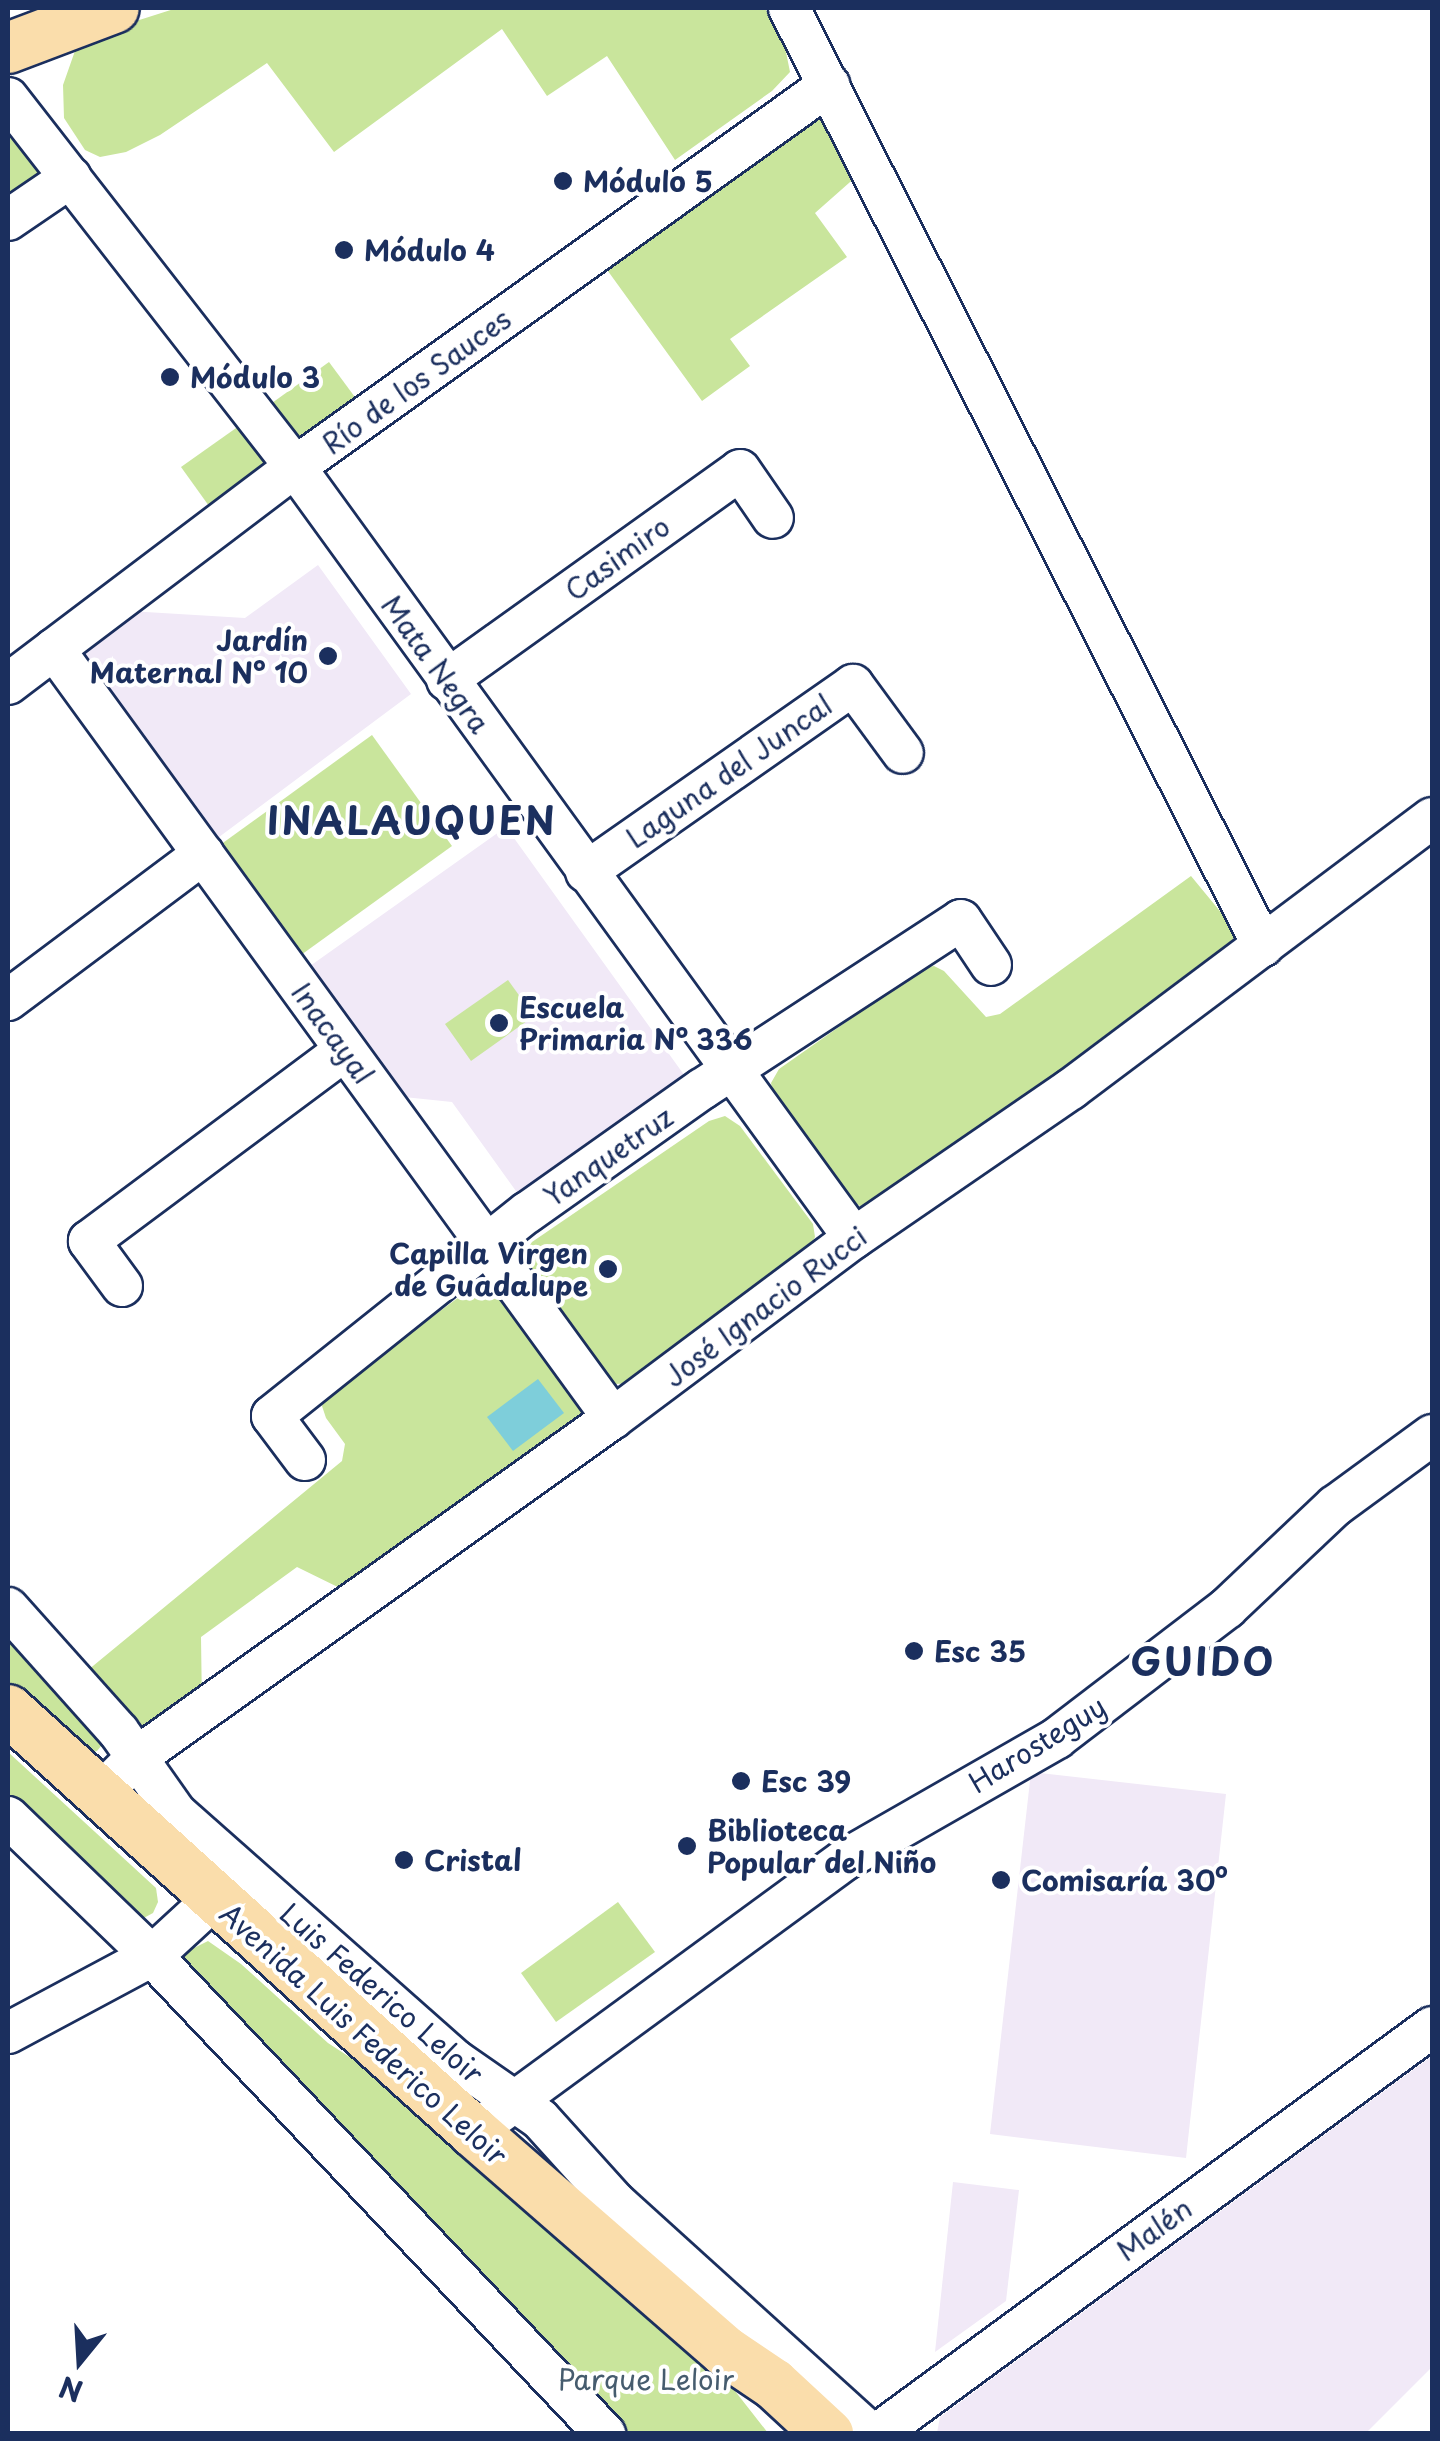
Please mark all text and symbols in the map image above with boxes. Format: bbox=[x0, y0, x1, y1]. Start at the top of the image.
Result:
place label: Módulo 5 bbox=[583, 164, 712, 198]
marker: Módulo 5 bbox=[552, 170, 574, 192]
place label: Módulo 4 bbox=[364, 233, 495, 267]
marker: Módulo 4 bbox=[333, 239, 355, 261]
street label: Río de los Sauces bbox=[313, 300, 519, 462]
place label: Módulo 3 bbox=[190, 360, 320, 394]
marker: Módulo 3 bbox=[159, 366, 181, 388]
street label: Casimiro bbox=[558, 509, 676, 607]
street label: Mata Negra bbox=[374, 588, 498, 740]
place label: Jardín Maternal N° 10 bbox=[90, 623, 308, 689]
marker: Jardín Maternal N° 10 bbox=[317, 645, 339, 667]
street label: Laguna del Juncal bbox=[619, 687, 839, 855]
district label: INALAUQUEN bbox=[268, 797, 556, 843]
street label: Inacayal bbox=[285, 976, 381, 1090]
place label: Escuela Primaria N° 336 bbox=[519, 990, 755, 1056]
marker: Escuela Primaria N° 336 bbox=[488, 1012, 510, 1034]
street label: Yanquetruz bbox=[537, 1099, 679, 1213]
street label: José Ignacio Rucci bbox=[657, 1219, 873, 1393]
place label: Capilla Virgen de Guadalupe bbox=[389, 1236, 588, 1302]
marker: Capilla Virgen de Guadalupe bbox=[597, 1258, 619, 1280]
place label: Esc 35 bbox=[934, 1634, 1025, 1668]
district label: GUIDO bbox=[1131, 1638, 1275, 1684]
marker: Esc 35 bbox=[903, 1640, 925, 1662]
street label: Harosteguy bbox=[962, 1689, 1112, 1799]
place label: Esc 39 bbox=[761, 1764, 850, 1798]
marker: Esc 39 bbox=[730, 1770, 752, 1792]
place label: Biblioteca Popular del Niño bbox=[707, 1813, 940, 1879]
marker: Biblioteca Popular del Niño bbox=[676, 1835, 698, 1857]
place label: Cristal bbox=[424, 1843, 522, 1877]
marker: Cristal bbox=[393, 1849, 415, 1871]
place label: Comisaría 30º bbox=[1021, 1863, 1229, 1897]
marker: Comisaría 30º bbox=[990, 1869, 1012, 1891]
street label: Avenida Luis Federico Leloir bbox=[215, 1897, 513, 2171]
street label: Luis Federico Leloir bbox=[275, 1897, 489, 2089]
street label: Malén bbox=[1110, 2191, 1198, 2267]
north arrow bbox=[30, 2311, 130, 2411]
park label: Parque Leloir bbox=[558, 2362, 734, 2396]
text: N bbox=[53, 2366, 88, 2414]

